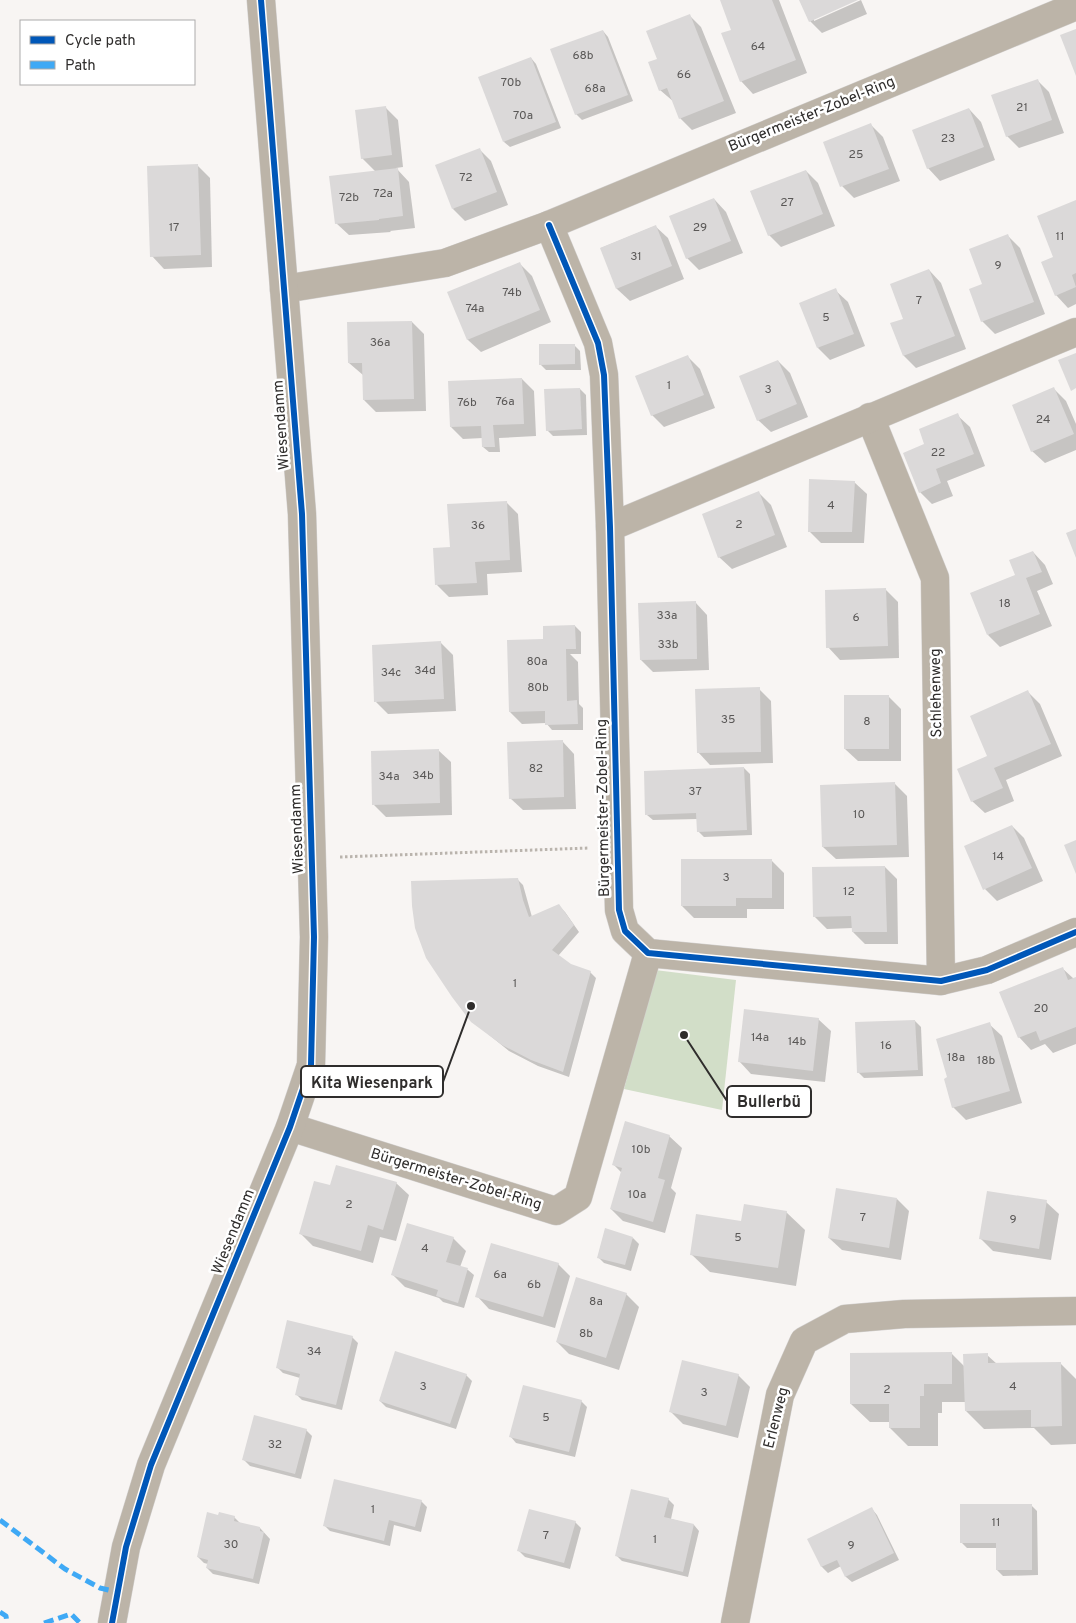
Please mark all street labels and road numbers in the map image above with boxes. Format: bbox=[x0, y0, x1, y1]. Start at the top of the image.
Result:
street label: Bürgermeister-Zobel-Ring bbox=[726, 73, 898, 157]
street label: Wiesendamm bbox=[269, 379, 295, 471]
street label: Schlehenweg bbox=[927, 648, 947, 738]
street label: Bürgermeister-Zobel-Ring bbox=[593, 719, 615, 897]
street label: Wiesendamm bbox=[287, 784, 309, 874]
street label: Bürgermeister-Zobel-Ring bbox=[368, 1145, 544, 1215]
street label: Wiesendamm bbox=[208, 1187, 260, 1277]
street label: Erlenweg bbox=[760, 1385, 794, 1451]

